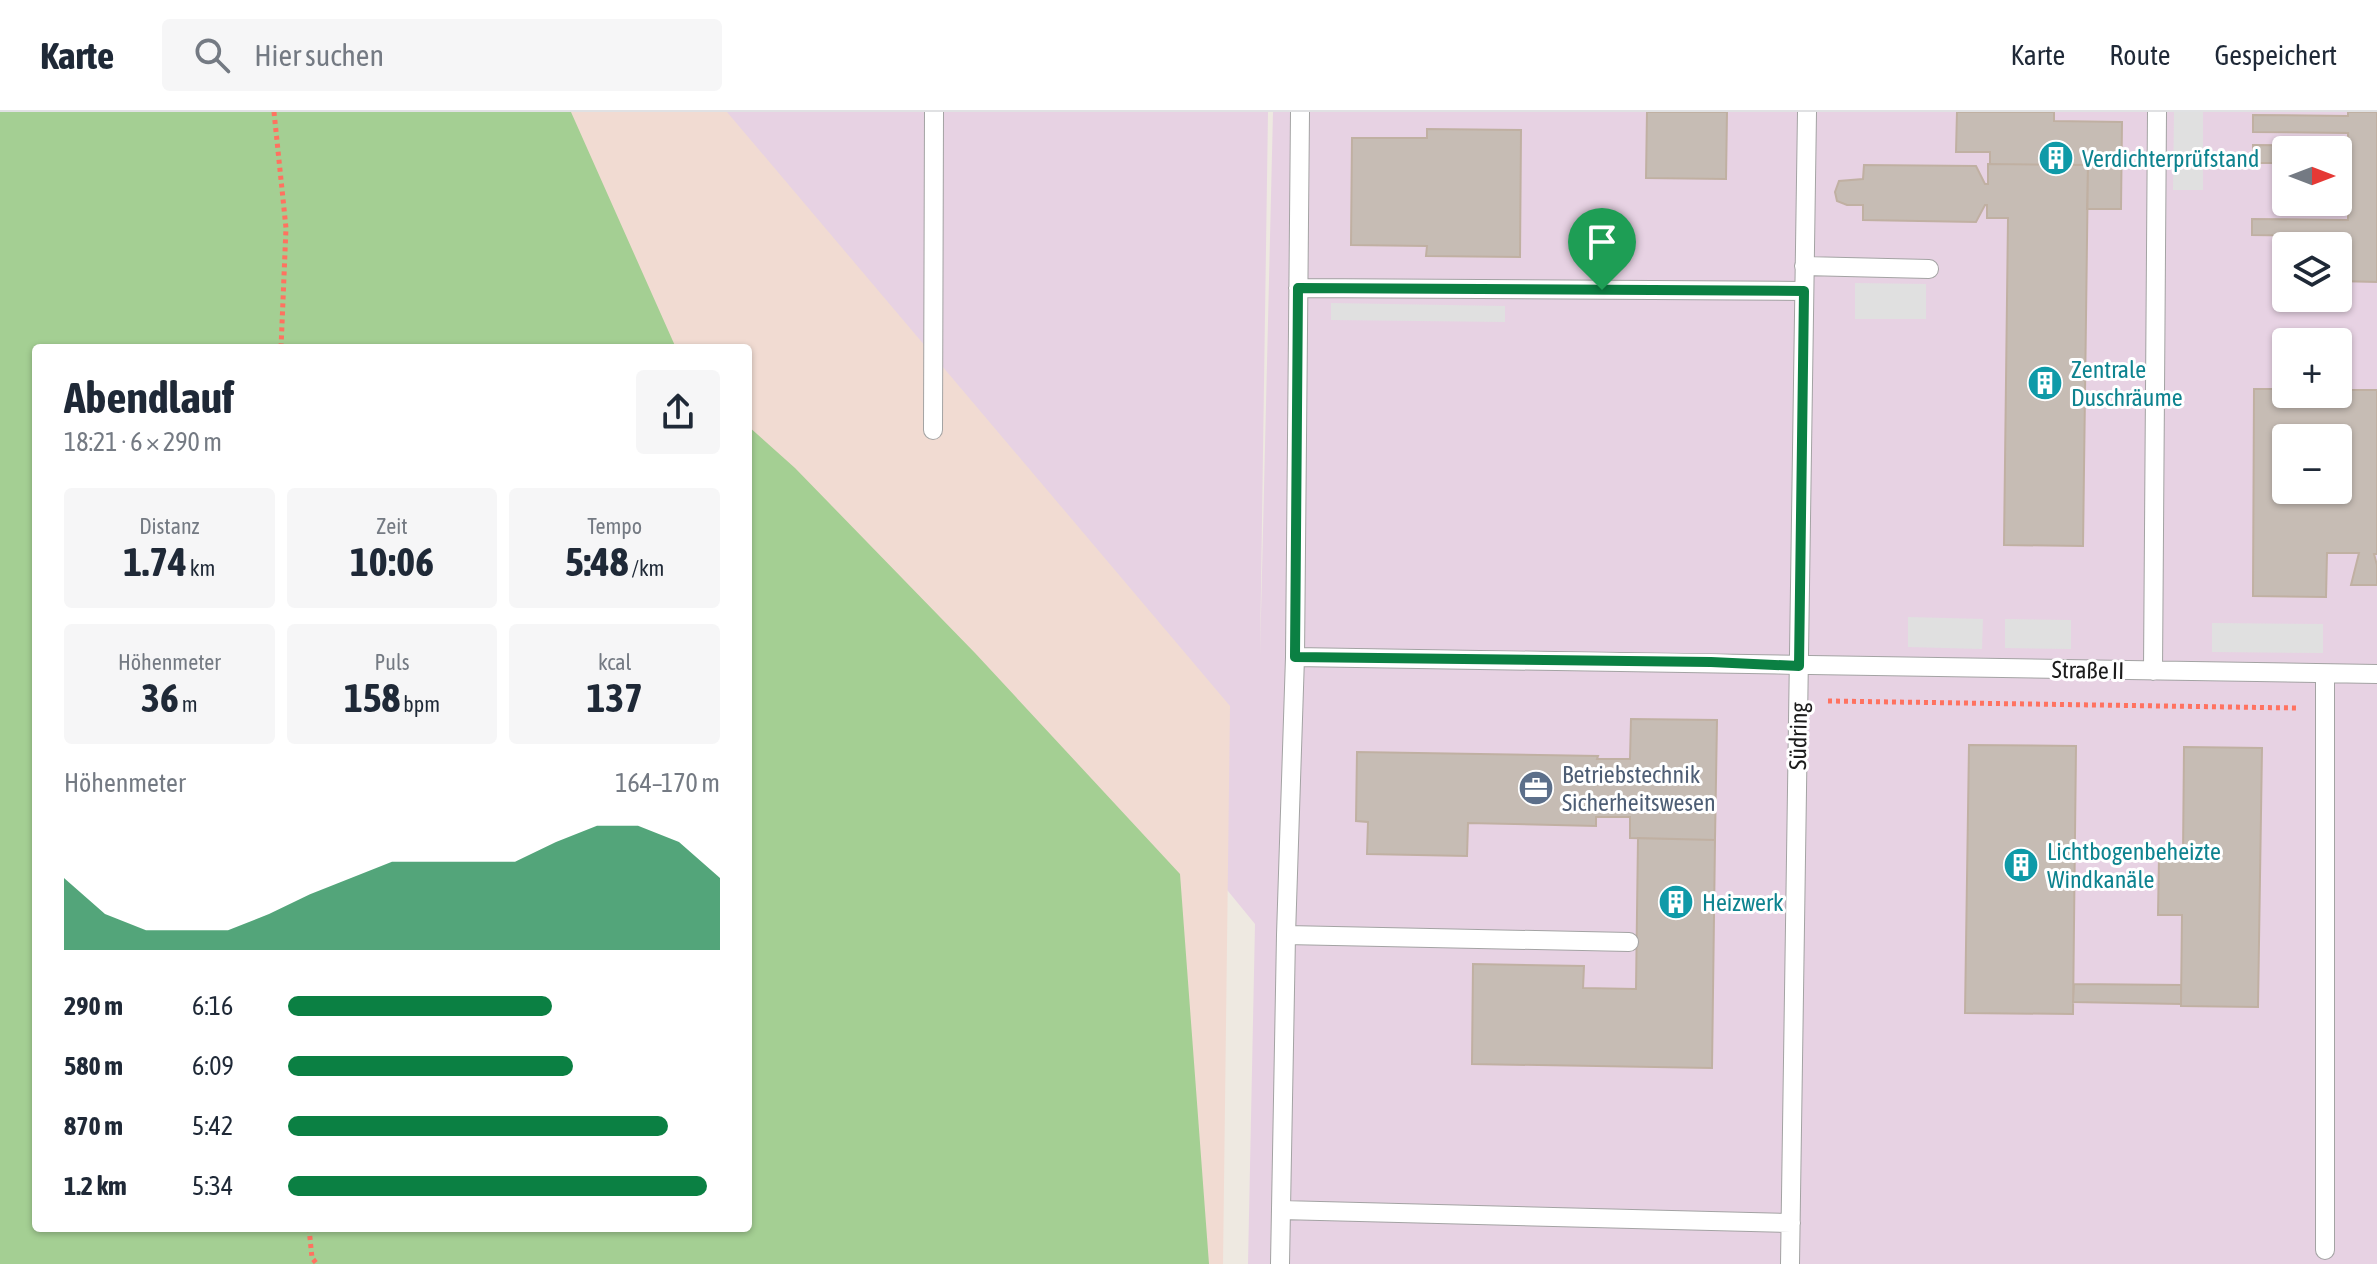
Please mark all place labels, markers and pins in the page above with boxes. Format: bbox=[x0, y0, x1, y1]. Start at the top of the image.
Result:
building icon: Verdichterprüfstand bbox=[2037, 139, 2075, 177]
place label: Verdichterprüfstand bbox=[2082, 145, 2259, 172]
pin bbox=[1568, 208, 1636, 290]
place label: Zentrale Duschräume bbox=[2071, 356, 2183, 411]
building icon: Zentrale Duschräume bbox=[2026, 364, 2064, 402]
place label: Betriebstechnik Sicherheitswesen bbox=[1562, 761, 1716, 816]
office icon: Betriebstechnik Sicherheitswesen bbox=[1517, 769, 1555, 807]
place label: Lichtbogenbeheizte Windkanäle bbox=[2047, 838, 2221, 893]
building icon: Lichtbogenbeheizte Windkanäle bbox=[2002, 846, 2040, 884]
building icon: Heizwerk bbox=[1657, 883, 1695, 921]
place label: Heizwerk bbox=[1702, 889, 1784, 916]

